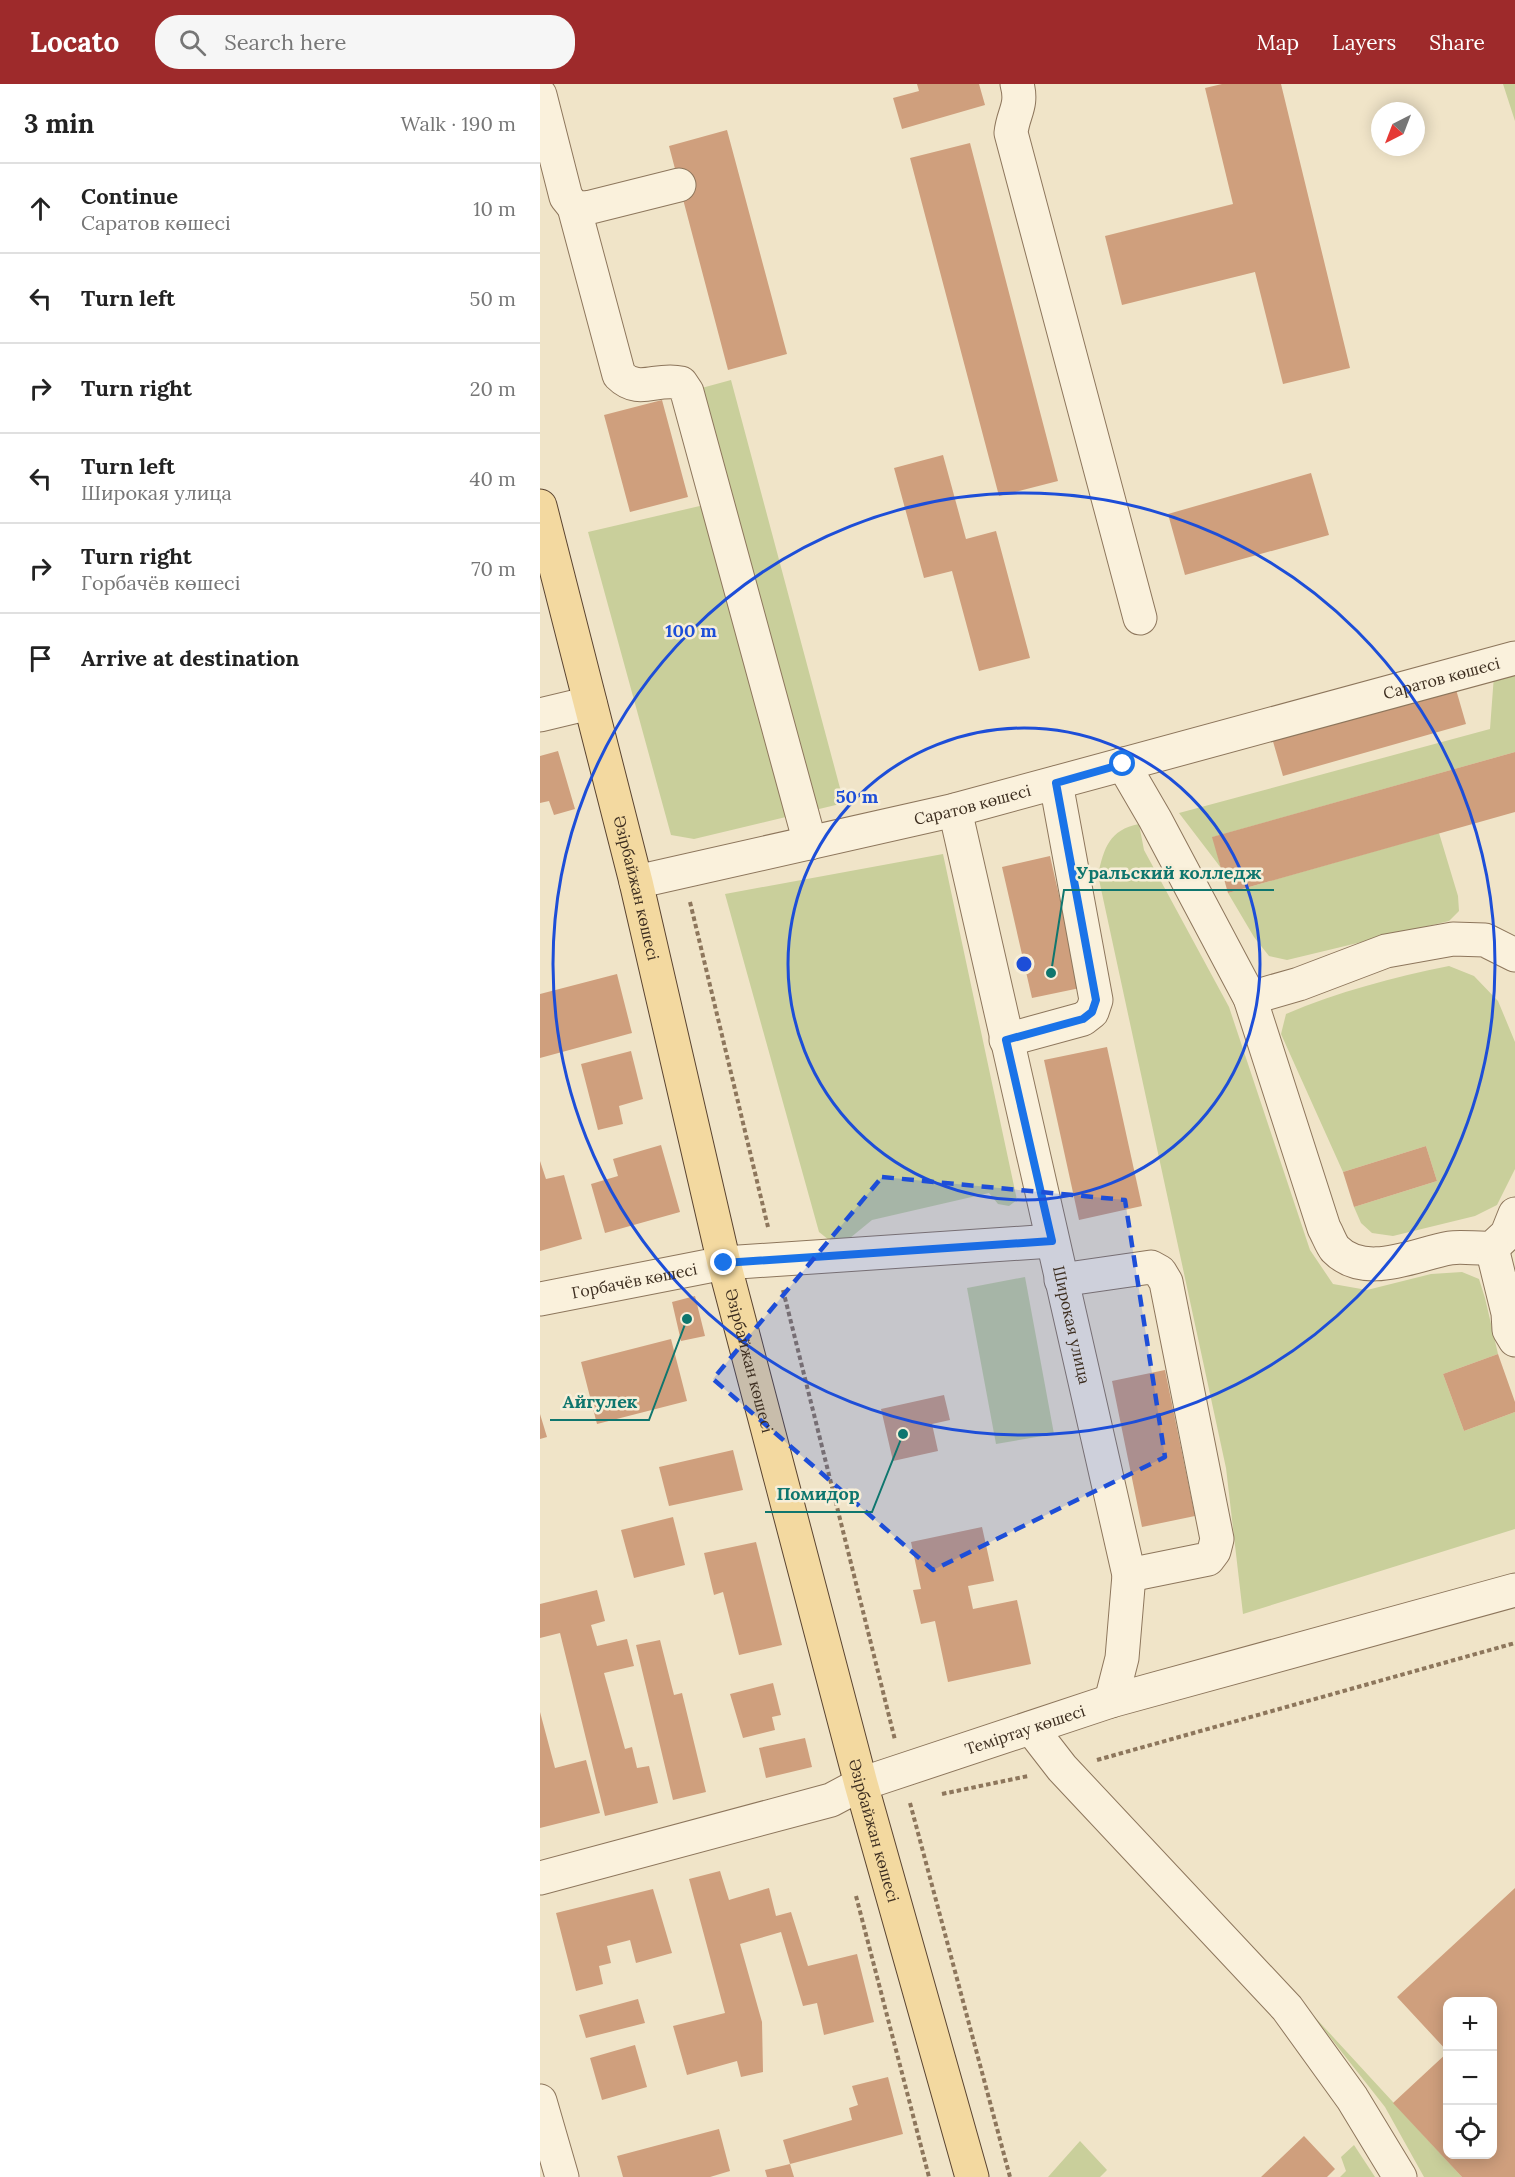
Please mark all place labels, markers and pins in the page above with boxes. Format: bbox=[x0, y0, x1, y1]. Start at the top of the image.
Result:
callout: Уральский колледж bbox=[1064, 854, 1274, 890]
centre of rings bbox=[1014, 954, 1034, 974]
callout: Айгулек bbox=[550, 1384, 649, 1420]
callout: Помидор bbox=[765, 1476, 872, 1512]

